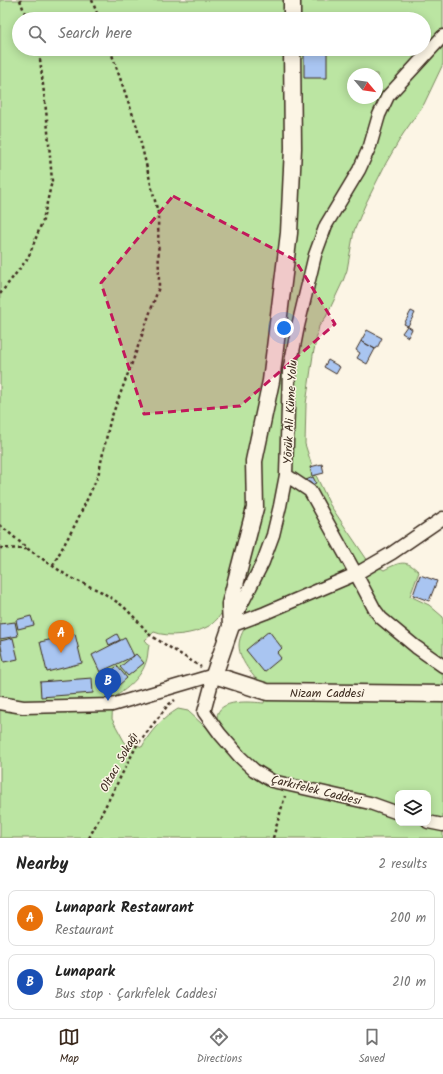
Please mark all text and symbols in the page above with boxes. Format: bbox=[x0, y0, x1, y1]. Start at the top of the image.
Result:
search box bbox=[12, 12, 431, 56]
text: Search here bbox=[58, 22, 132, 46]
icon: search bbox=[26, 23, 48, 45]
north arrow bbox=[347, 68, 383, 104]
your location bbox=[274, 318, 294, 338]
street label: Yörük Ali Küme Yolu bbox=[278, 359, 303, 464]
pin: A bbox=[48, 620, 74, 653]
pin: B bbox=[95, 668, 121, 701]
street label: Nizam Caddesi bbox=[290, 684, 365, 703]
street label: Oltacı Sokağı bbox=[95, 729, 144, 796]
street label: Çarkıfelek Caddesi bbox=[269, 770, 364, 811]
map controls bbox=[395, 790, 431, 826]
button: layers bbox=[395, 790, 431, 826]
text: Nearby bbox=[16, 851, 68, 878]
text: 2 results bbox=[379, 854, 427, 875]
text: Lunapark Restaurant bbox=[55, 896, 194, 920]
text: A bbox=[26, 908, 34, 929]
text: 200 m bbox=[390, 908, 426, 929]
text: Restaurant bbox=[55, 920, 114, 941]
text: Lunapark bbox=[55, 960, 115, 984]
text: B bbox=[26, 972, 34, 993]
text: 210 m bbox=[392, 972, 426, 993]
text: Bus stop · Çarkıfelek Caddesi bbox=[55, 984, 217, 1005]
tab: Map bbox=[58, 1026, 80, 1068]
tab: Directions bbox=[197, 1026, 242, 1068]
tab: Saved bbox=[359, 1026, 385, 1068]

